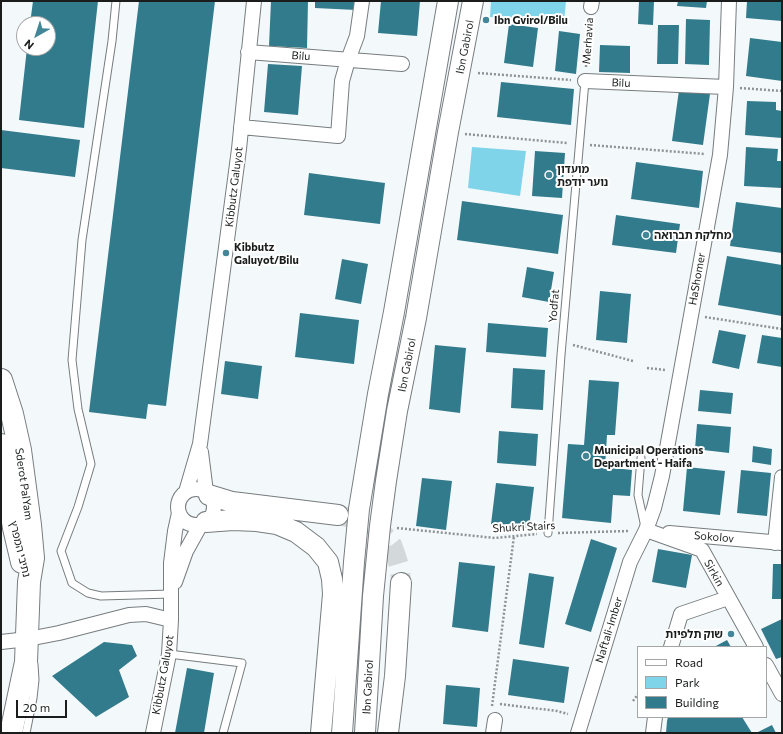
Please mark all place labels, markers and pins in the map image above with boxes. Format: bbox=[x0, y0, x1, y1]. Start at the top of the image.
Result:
place label: Ibn Gvirol/Bilu bbox=[494, 13, 568, 27]
marker: Ibn Gvirol/Bilu bbox=[481, 15, 491, 25]
place label: מועדון נוער יודפת bbox=[557, 162, 608, 188]
marker: מועדון נוער יודפת bbox=[544, 170, 554, 180]
place label: מחלקת תברואה bbox=[654, 228, 731, 242]
marker: מחלקת תברואה bbox=[641, 230, 651, 240]
place label: Kibbutz Galuyot/Bilu bbox=[234, 240, 299, 266]
marker: Kibbutz Galuyot/Bilu bbox=[221, 248, 231, 258]
place label: Municipal Operations Department - Haifa bbox=[594, 443, 703, 469]
marker: Municipal Operations Department - Haifa bbox=[581, 451, 591, 461]
place label: שוק תלפיות bbox=[665, 627, 723, 641]
marker: שוק תלפיות bbox=[726, 629, 736, 639]

